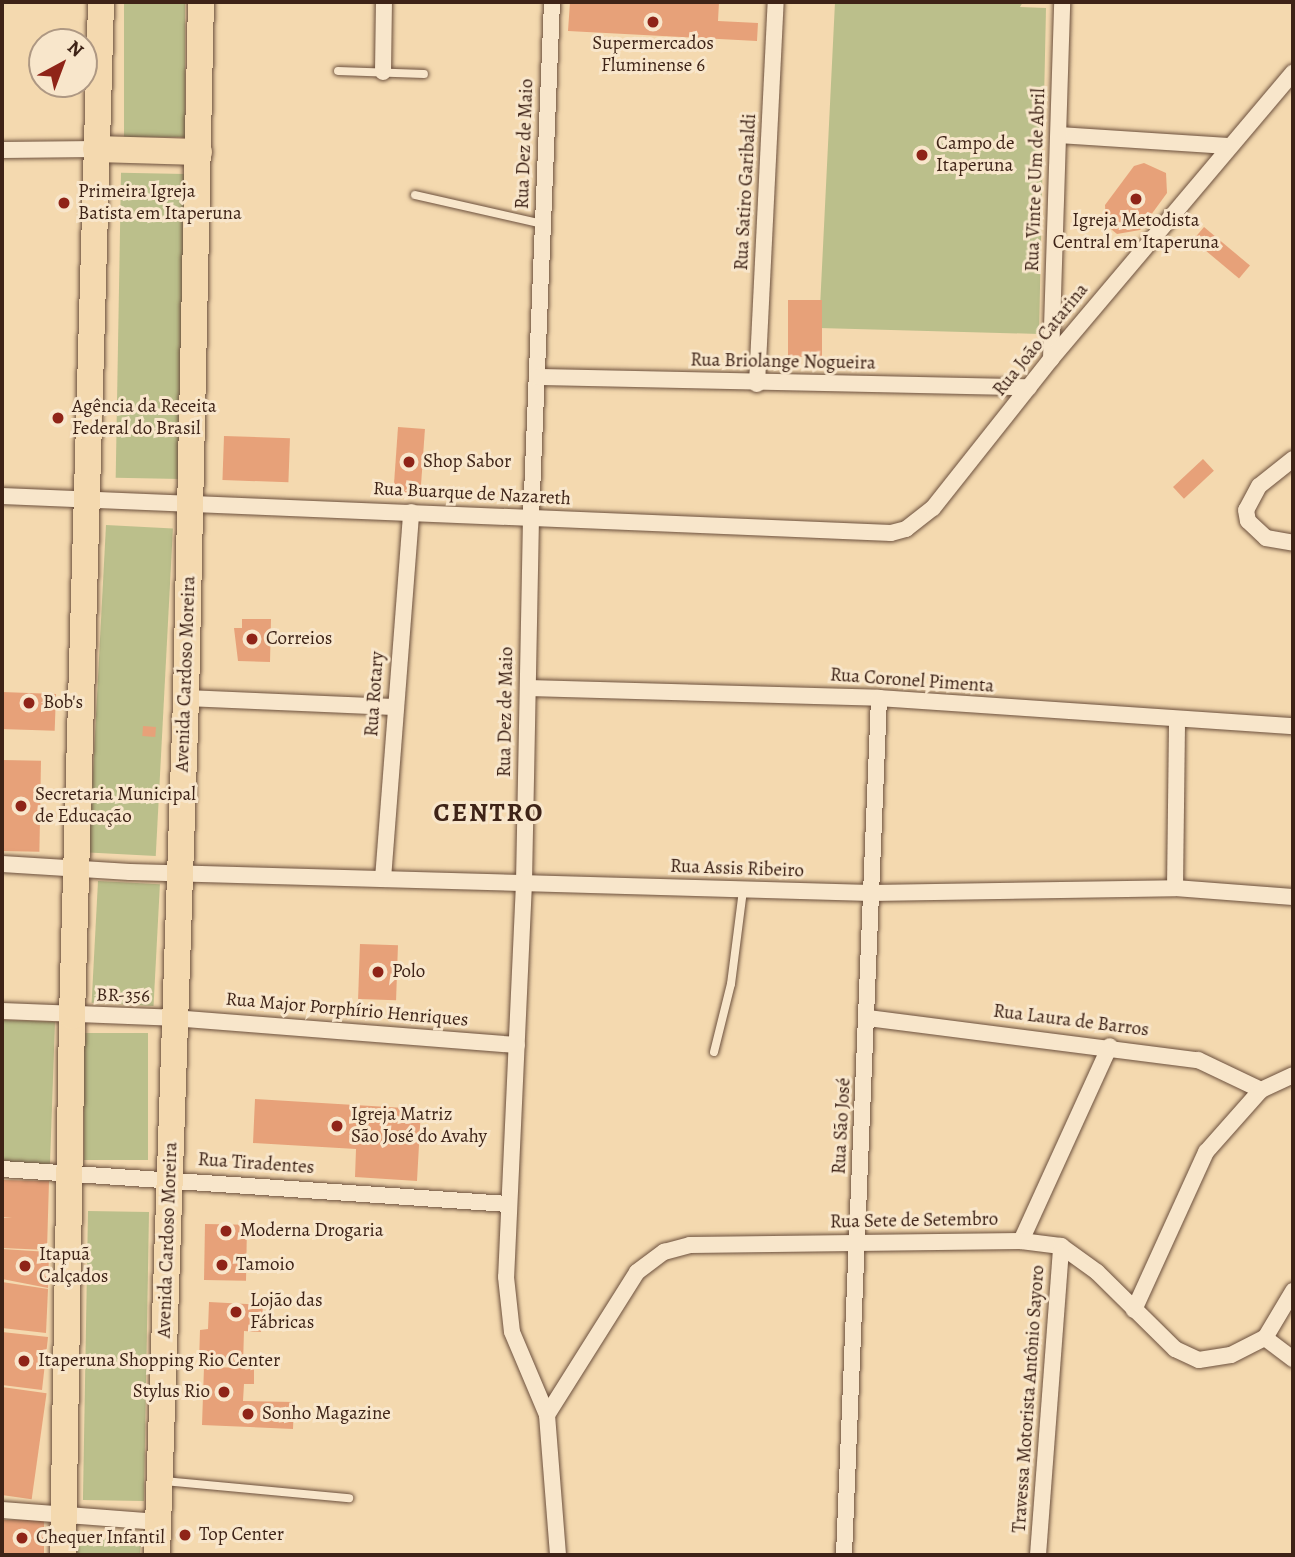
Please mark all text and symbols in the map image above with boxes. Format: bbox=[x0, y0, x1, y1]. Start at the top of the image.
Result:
marker: Supermercados Fluminense 6 bbox=[645, 14, 661, 30]
north arrow bbox=[28, 28, 98, 98]
place label: Supermercados Fluminense 6 bbox=[592, 33, 714, 77]
text: N bbox=[62, 34, 89, 63]
street label: Rua Dez de Maio bbox=[511, 78, 539, 210]
street label: Rua Vinte e Um de Abril bbox=[1021, 88, 1051, 272]
street label: Rua Satiro Garibaldi bbox=[731, 113, 761, 271]
place label: Campo de Itaperuna bbox=[936, 133, 1015, 177]
marker: Campo de Itaperuna bbox=[914, 147, 930, 163]
place label: Primeira Igreja Batista em Itaperuna bbox=[78, 181, 242, 225]
marker: Igreja Metodista Central em Itaperuna bbox=[1128, 191, 1144, 207]
marker: Primeira Igreja Batista em Itaperuna bbox=[56, 195, 72, 211]
place label: Igreja Metodista Central em Itaperuna bbox=[1053, 210, 1219, 254]
street label: Rua João Catarina bbox=[988, 279, 1094, 401]
street label: Rua Briolange Nogueira bbox=[690, 349, 876, 375]
place label: Agência da Receita Federal do Brasil bbox=[72, 396, 217, 440]
marker: Agência da Receita Federal do Brasil bbox=[50, 410, 66, 426]
place label: Shop Sabor bbox=[423, 451, 511, 473]
marker: Shop Sabor bbox=[401, 454, 417, 470]
street label: Rua Buarque de Nazareth bbox=[373, 477, 571, 511]
street label: Avenida Cardoso Moreira bbox=[171, 575, 201, 773]
place label: Correios bbox=[266, 628, 332, 650]
marker: Correios bbox=[244, 631, 260, 647]
street label: Rua Dez de Maio bbox=[493, 647, 519, 777]
street label: Rua Rotary bbox=[361, 651, 389, 737]
street label: Rua Coronel Pimenta bbox=[829, 664, 995, 698]
place label: Bob's bbox=[43, 692, 83, 714]
marker: Bob's bbox=[21, 695, 37, 711]
place label: Secretaria Municipal de Educação bbox=[35, 784, 196, 828]
district label: CENTRO bbox=[434, 797, 544, 829]
marker: Secretaria Municipal de Educação bbox=[13, 798, 29, 814]
street label: Rua Assis Ribeiro bbox=[670, 855, 804, 883]
place label: Polo bbox=[392, 961, 425, 983]
marker: Polo bbox=[370, 964, 386, 980]
street label: BR-356 bbox=[96, 984, 150, 1008]
street label: Rua Major Porphírio Henriques bbox=[225, 988, 469, 1032]
street label: Rua Laura de Barros bbox=[992, 1000, 1150, 1042]
street label: Rua São José bbox=[828, 1077, 856, 1175]
place label: Igreja Matriz São José do Avahy bbox=[351, 1104, 487, 1148]
marker: Igreja Matriz São José do Avahy bbox=[329, 1118, 345, 1134]
street label: Avenida Cardoso Moreira bbox=[153, 1141, 183, 1339]
street label: Rua Tiradentes bbox=[197, 1149, 315, 1179]
street label: Rua Sete de Setembro bbox=[830, 1208, 998, 1234]
place label: Moderna Drogaria bbox=[240, 1220, 384, 1242]
marker: Moderna Drogaria bbox=[218, 1223, 234, 1239]
place label: Itapuã Calçados bbox=[39, 1244, 108, 1288]
place label: Tamoio bbox=[236, 1254, 294, 1276]
marker: Tamoio bbox=[214, 1257, 230, 1273]
marker: Itapuã Calçados bbox=[17, 1258, 33, 1274]
street label: Travessa Motorista Antônio Sayoro bbox=[1008, 1264, 1050, 1534]
place label: Lojão das Fábricas bbox=[250, 1290, 323, 1334]
marker: Lojão das Fábricas bbox=[228, 1304, 244, 1320]
place label: Itaperuna Shopping Rio Center bbox=[38, 1350, 280, 1372]
marker: Itaperuna Shopping Rio Center bbox=[16, 1353, 32, 1369]
place label: Stylus Rio bbox=[133, 1381, 210, 1403]
marker: Stylus Rio bbox=[216, 1384, 232, 1400]
place label: Sonho Magazine bbox=[262, 1403, 391, 1425]
marker: Sonho Magazine bbox=[240, 1406, 256, 1422]
place label: Top Center bbox=[199, 1524, 284, 1546]
place label: Chequer Infantil bbox=[36, 1527, 165, 1549]
marker: Top Center bbox=[177, 1527, 193, 1543]
marker: Chequer Infantil bbox=[14, 1530, 30, 1546]

